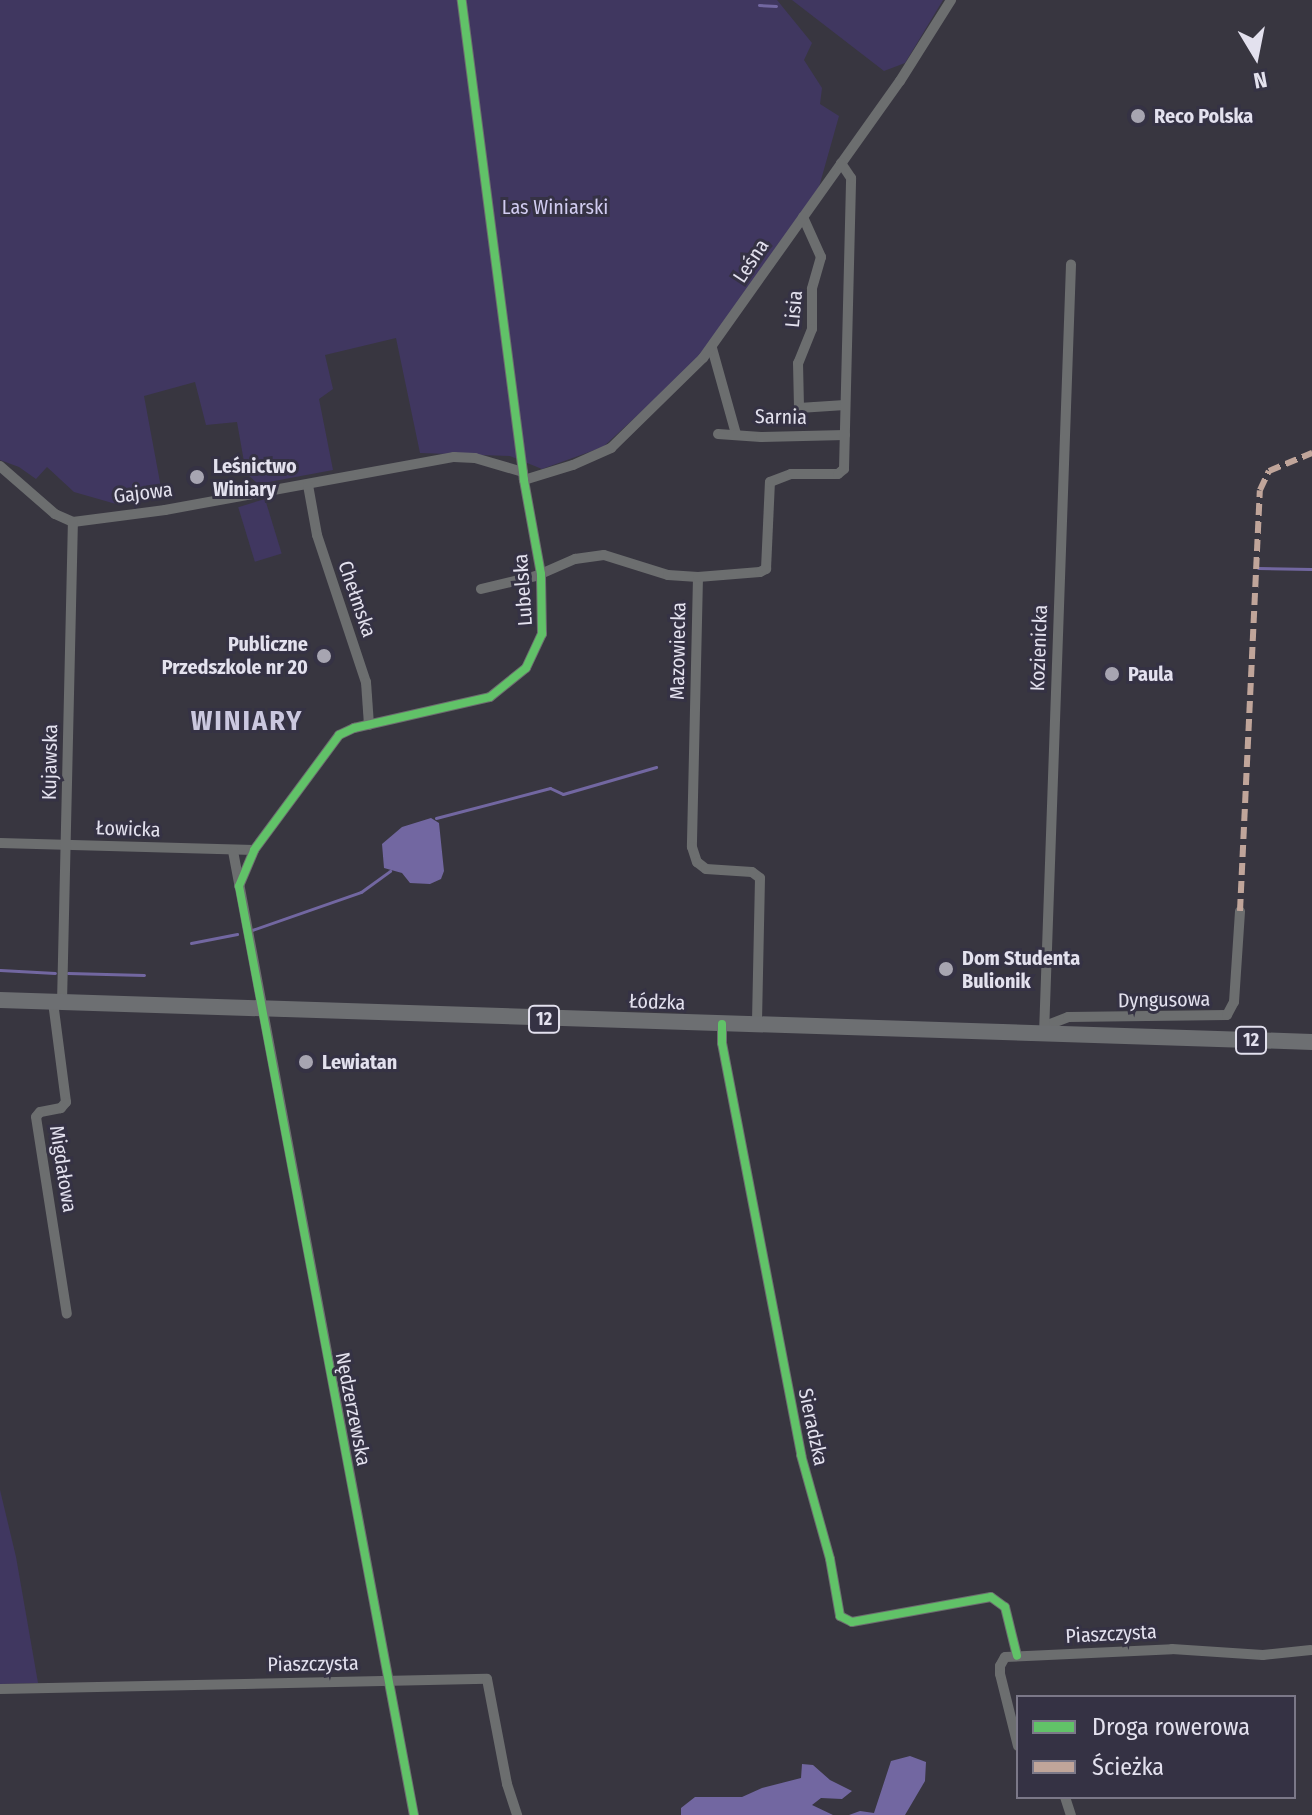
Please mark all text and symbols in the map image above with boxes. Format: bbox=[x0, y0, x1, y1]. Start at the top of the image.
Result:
north arrow bbox=[1216, 16, 1296, 96]
text: N bbox=[1251, 66, 1269, 95]
place label: Reco Polska bbox=[1154, 104, 1253, 128]
marker: Reco Polska bbox=[1129, 107, 1147, 125]
park label: Las Winiarski bbox=[502, 195, 608, 219]
street label: Leśna bbox=[728, 235, 774, 287]
street label: Lisia bbox=[780, 289, 808, 329]
street label: Sarnia bbox=[755, 405, 807, 429]
place label: Leśnictwo Winiary bbox=[213, 454, 297, 501]
marker: Leśnictwo Winiary bbox=[188, 468, 206, 486]
street label: Gajowa bbox=[112, 477, 174, 509]
street label: Lubelska bbox=[509, 553, 537, 627]
street label: Chełmska bbox=[333, 558, 381, 640]
street label: Mazowiecka bbox=[665, 602, 691, 700]
street label: Kozienicka bbox=[1025, 604, 1053, 692]
place label: Publiczne Przedszkole nr 20 bbox=[162, 632, 308, 679]
marker: Publiczne Przedszkole nr 20 bbox=[315, 647, 333, 665]
place label: Paula bbox=[1128, 662, 1174, 686]
marker: Paula bbox=[1103, 665, 1121, 683]
district label: WINIARY bbox=[191, 704, 303, 738]
street label: Kujawska bbox=[37, 724, 63, 800]
street label: Łowicka bbox=[95, 816, 161, 842]
place label: Dom Studenta Bulionik bbox=[962, 946, 1080, 993]
marker: Dom Studenta Bulionik bbox=[937, 960, 955, 978]
street label: Dyngusowa bbox=[1118, 987, 1210, 1013]
street label: Łódzka bbox=[628, 989, 686, 1015]
road number: 12 bbox=[528, 1005, 560, 1033]
road number: 12 bbox=[1235, 1026, 1267, 1054]
place label: Lewiatan bbox=[322, 1050, 397, 1074]
marker: Lewiatan bbox=[297, 1053, 315, 1071]
street label: Migdałowa bbox=[44, 1124, 82, 1214]
street label: Nędzerzewska bbox=[330, 1350, 376, 1468]
street label: Sieradzka bbox=[793, 1386, 833, 1468]
street label: Piaszczysta bbox=[1065, 1620, 1157, 1648]
street label: Piaszczysta bbox=[267, 1651, 359, 1677]
legend bbox=[1016, 1695, 1296, 1799]
text: Droga rowerowa bbox=[1092, 1713, 1250, 1741]
text: Ścieżka bbox=[1092, 1753, 1164, 1781]

